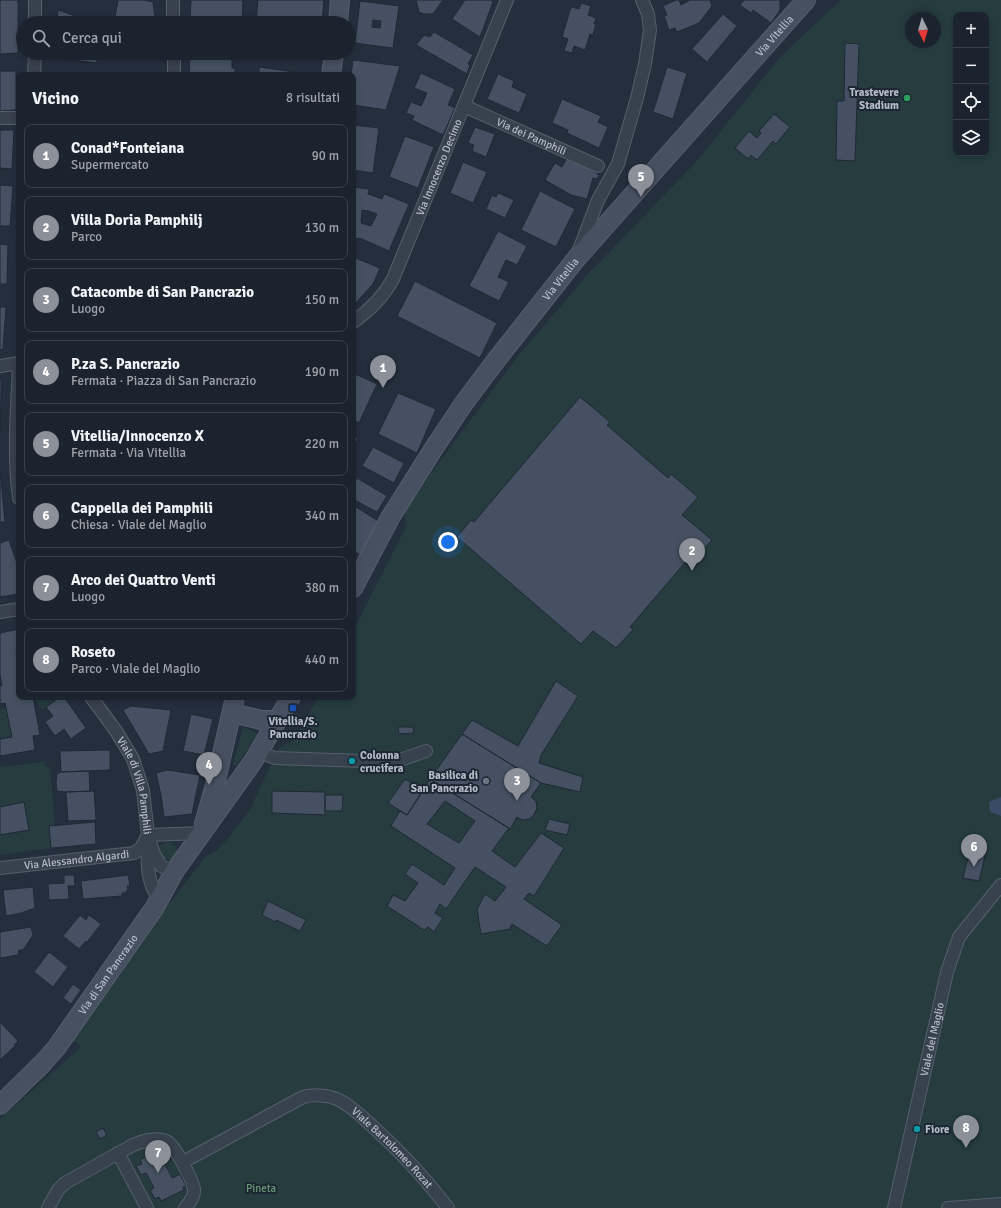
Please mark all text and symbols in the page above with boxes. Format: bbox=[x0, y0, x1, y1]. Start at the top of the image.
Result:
street label: Via Vitellia bbox=[753, 12, 796, 59]
north arrow bbox=[905, 12, 941, 48]
map controls bbox=[953, 12, 989, 156]
button: + bbox=[953, 12, 989, 48]
search box bbox=[16, 16, 356, 60]
icon: search bbox=[30, 27, 52, 49]
text: Cerca qui bbox=[62, 29, 122, 47]
button: − bbox=[953, 48, 989, 84]
button: locate bbox=[953, 84, 989, 120]
place label: Trastevere Stadium bbox=[849, 86, 900, 112]
text: Vicino bbox=[32, 88, 79, 109]
text: 8 risultati bbox=[286, 90, 340, 106]
marker: Trastevere Stadium bbox=[902, 93, 912, 103]
street label: Via dei Pamphili bbox=[494, 115, 569, 158]
street label: Via Innocenzo Decimo bbox=[413, 117, 464, 217]
button: layers bbox=[953, 120, 989, 156]
text: Conad*Fonteiana bbox=[71, 139, 184, 157]
text: 1 bbox=[42, 148, 50, 164]
text: 90 m bbox=[312, 148, 339, 164]
text: Supermercato bbox=[71, 157, 149, 173]
pin: 5 bbox=[628, 164, 654, 197]
text: Villa Doria Pamphilj bbox=[71, 211, 203, 229]
text: 2 bbox=[42, 220, 50, 236]
text: 130 m bbox=[305, 220, 339, 236]
text: Parco bbox=[71, 229, 102, 245]
street label: Via Vitellia bbox=[539, 255, 581, 303]
text: Catacombe di San Pancrazio bbox=[71, 283, 254, 301]
text: 3 bbox=[42, 292, 50, 308]
text: 150 m bbox=[305, 292, 339, 308]
text: Luogo bbox=[71, 301, 105, 317]
text: P.za S. Pancrazio bbox=[71, 355, 180, 373]
pin: 1 bbox=[370, 355, 396, 388]
text: 4 bbox=[42, 364, 50, 380]
text: 190 m bbox=[305, 364, 339, 380]
text: Fermata · Piazza di San Pancrazio bbox=[71, 373, 256, 389]
text: Vitellia/Innocenzo X bbox=[71, 427, 204, 445]
text: 5 bbox=[42, 436, 50, 452]
text: 220 m bbox=[305, 436, 339, 452]
text: Fermata · Via Vitellia bbox=[71, 445, 186, 461]
text: Cappella dei Pamphili bbox=[71, 499, 213, 517]
text: 6 bbox=[42, 508, 50, 524]
text: 340 m bbox=[305, 508, 339, 524]
text: Chiesa · Viale del Maglio bbox=[71, 517, 207, 533]
your location bbox=[438, 532, 458, 552]
pin: 2 bbox=[679, 538, 705, 571]
text: Arco dei Quattro Venti bbox=[71, 571, 216, 589]
text: 7 bbox=[42, 580, 50, 596]
text: 380 m bbox=[305, 580, 339, 596]
text: Luogo bbox=[71, 589, 105, 605]
text: Roseto bbox=[71, 643, 115, 661]
text: 8 bbox=[42, 652, 50, 668]
text: 440 m bbox=[305, 652, 339, 668]
text: Parco · Viale del Maglio bbox=[71, 661, 200, 677]
marker: Vitellia/S. Pancrazio bbox=[288, 703, 298, 713]
place label: Vitellia/S. Pancrazio bbox=[268, 715, 318, 741]
street label: Viale di Villa Pamphili bbox=[114, 734, 154, 835]
place label: Colonna crucifera bbox=[360, 749, 404, 775]
pin: 4 bbox=[196, 752, 222, 785]
marker: Colonna crucifera bbox=[347, 756, 357, 766]
pin: 3 bbox=[504, 768, 530, 801]
place label: Basilica di San Pancrazio bbox=[411, 769, 478, 795]
marker: Basilica di San Pancrazio bbox=[481, 776, 491, 786]
pin: 6 bbox=[961, 834, 987, 867]
street label: Via Alessandro Algardi bbox=[23, 847, 130, 872]
street label: Via di San Pancrazio bbox=[75, 932, 140, 1017]
street label: Viale del Maglio bbox=[917, 1001, 947, 1077]
street label: Viale Bartolomeo Rozat bbox=[349, 1104, 436, 1191]
pin: 8 bbox=[953, 1115, 979, 1148]
place label: Fiore bbox=[925, 1123, 950, 1136]
marker: Fiore bbox=[912, 1124, 922, 1134]
pin: 7 bbox=[145, 1140, 171, 1173]
park label: Pineta bbox=[246, 1182, 276, 1195]

